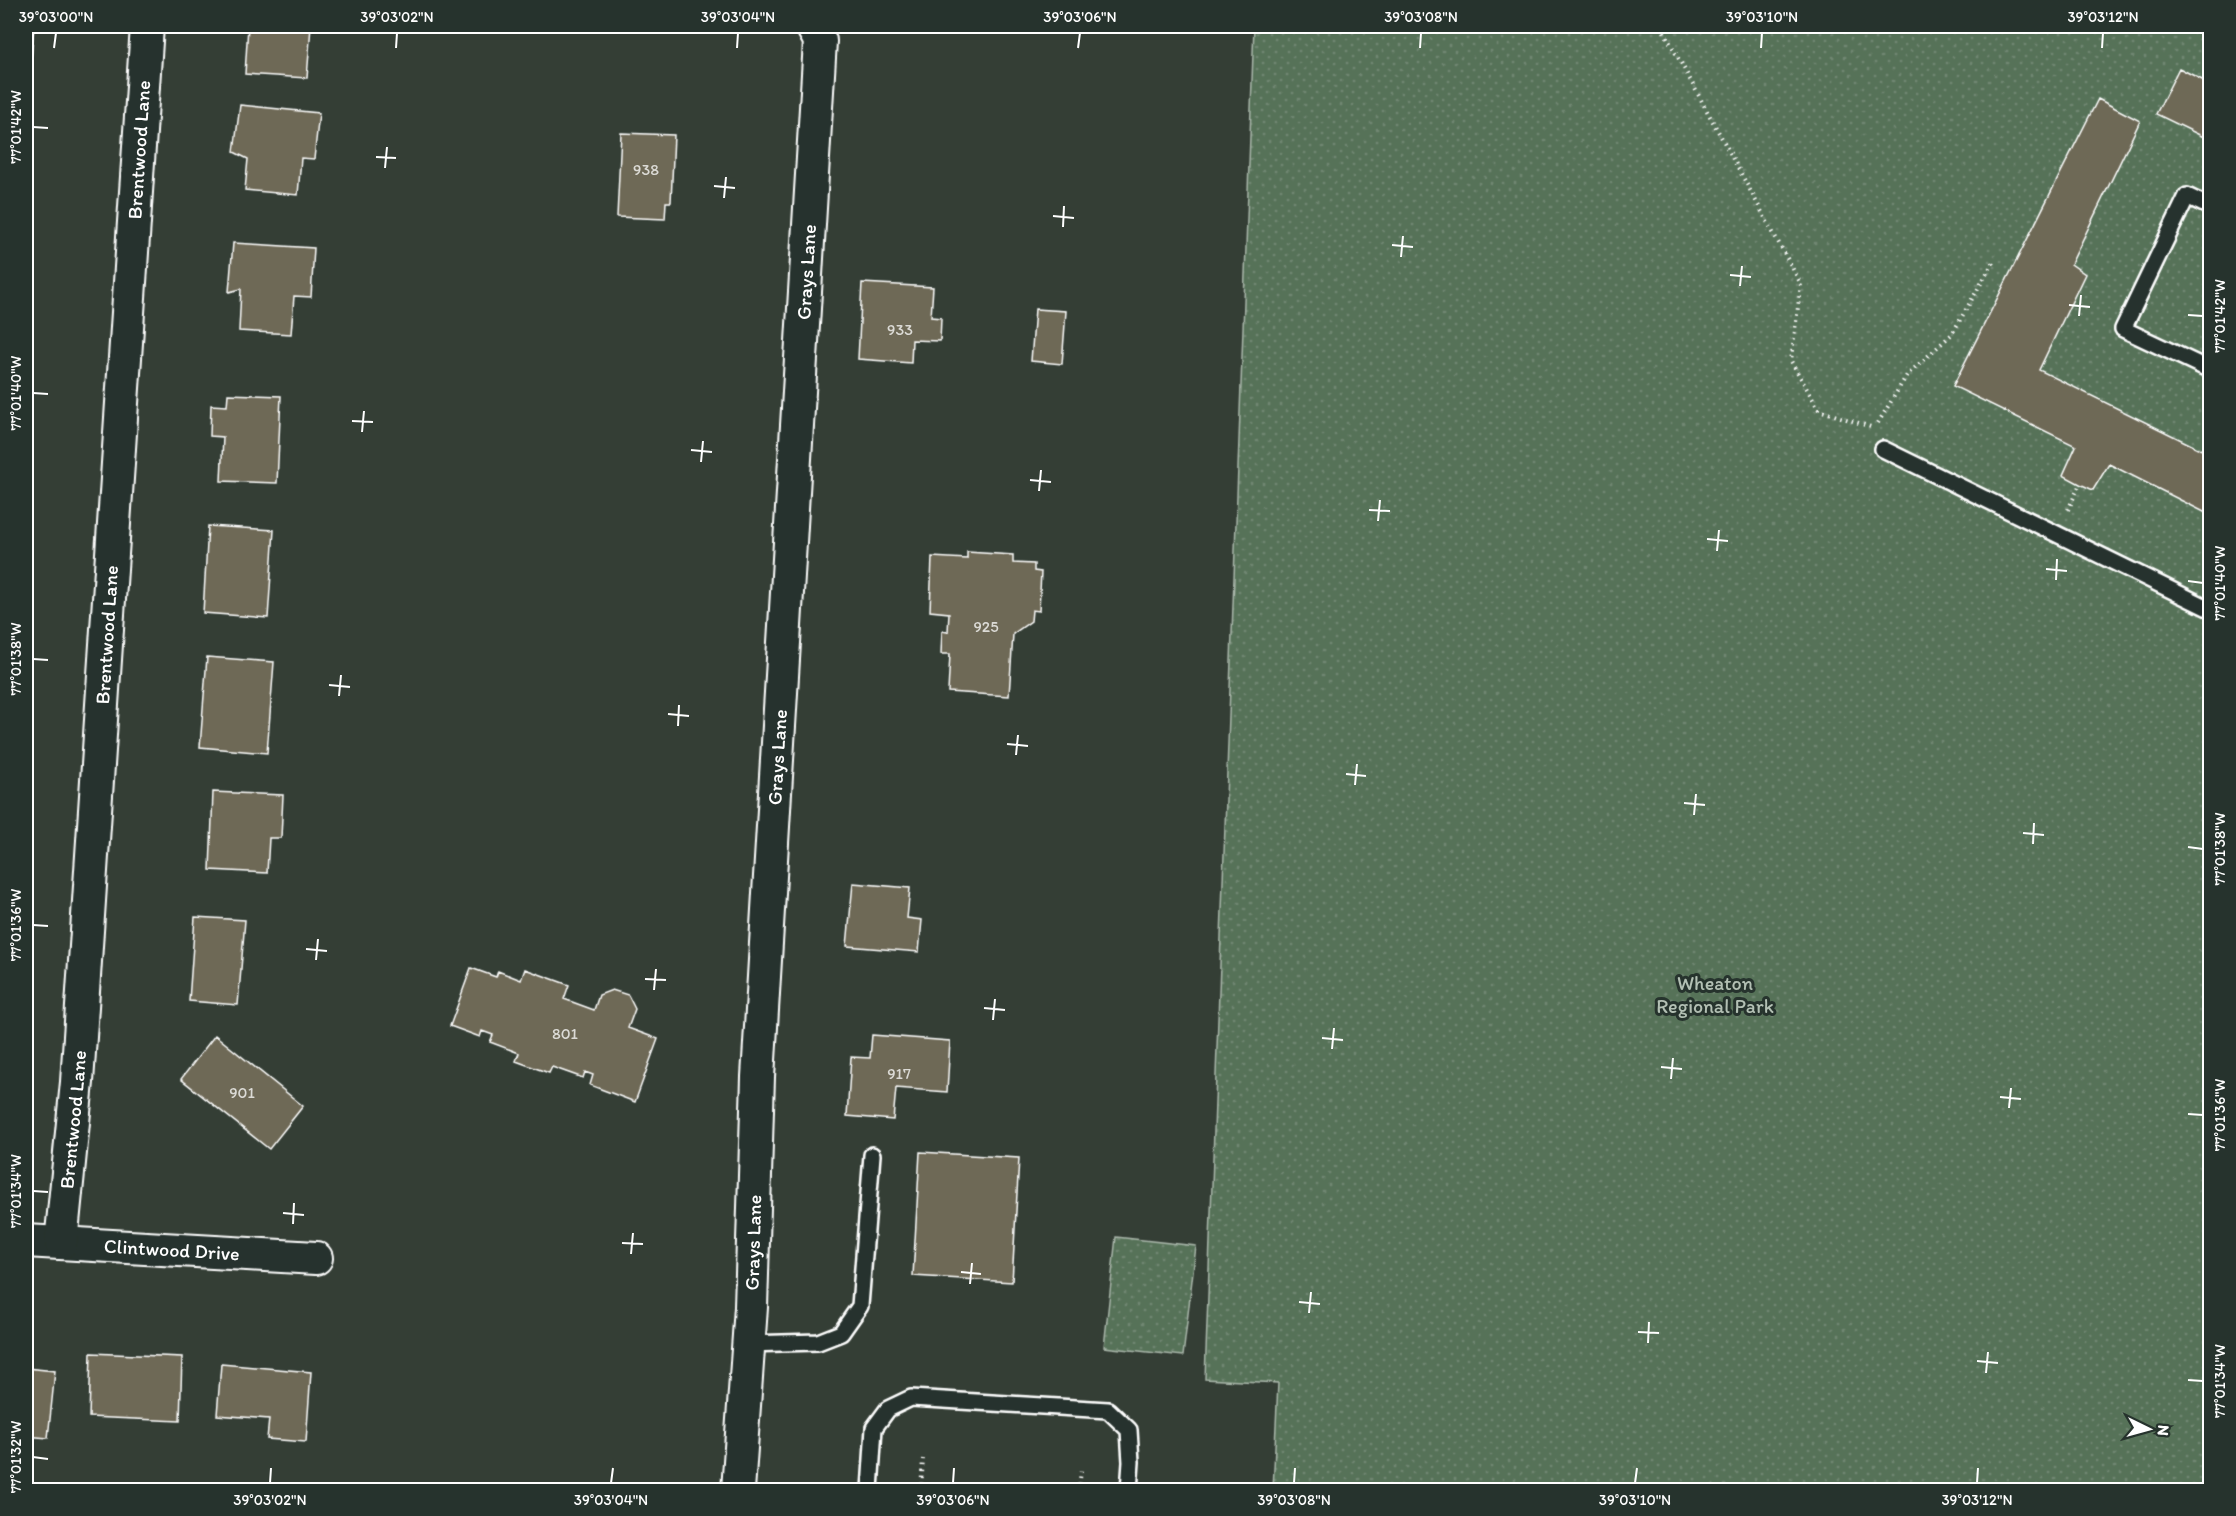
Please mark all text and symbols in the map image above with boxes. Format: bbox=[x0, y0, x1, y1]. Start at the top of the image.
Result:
text: 39°03'00"N bbox=[19, 8, 93, 26]
text: 39°03'02"N bbox=[360, 8, 434, 26]
text: 39°03'04"N bbox=[701, 8, 775, 26]
text: 39°03'06"N bbox=[1043, 8, 1117, 26]
text: 39°03'08"N bbox=[1384, 8, 1458, 26]
text: 39°03'10"N bbox=[1726, 8, 1798, 26]
text: 39°03'12"N bbox=[2067, 8, 2139, 26]
street label: Brentwood Lane bbox=[122, 80, 155, 220]
text: 77°01'42"W bbox=[7, 90, 25, 164]
house number: 938 bbox=[633, 160, 659, 179]
street label: Grays Lane bbox=[791, 223, 821, 321]
text: 77°01'42"W bbox=[2211, 279, 2229, 353]
house number: 933 bbox=[887, 320, 913, 339]
text: 77°01'40"W bbox=[7, 355, 25, 430]
text: 77°01'40"W bbox=[2211, 545, 2229, 620]
street label: Brentwood Lane bbox=[90, 565, 123, 705]
house number: 925 bbox=[973, 617, 999, 636]
text: 77°01'38"W bbox=[7, 622, 25, 696]
street label: Grays Lane bbox=[762, 709, 792, 806]
text: 77°01'38"W bbox=[2211, 812, 2229, 886]
text: 77°01'36"W bbox=[7, 888, 25, 961]
park label: Wheaton Regional Park bbox=[1656, 971, 1774, 1018]
house number: 801 bbox=[552, 1024, 579, 1043]
street label: Brentwood Lane bbox=[54, 1049, 91, 1190]
house number: 917 bbox=[887, 1064, 911, 1083]
text: 77°01'36"W bbox=[2211, 1078, 2229, 1151]
house number: 901 bbox=[229, 1083, 255, 1102]
text: 77°01'34"W bbox=[7, 1154, 25, 1228]
street label: Grays Lane bbox=[740, 1194, 766, 1291]
street label: Clintwood Drive bbox=[103, 1234, 240, 1266]
text: 77°01'34"W bbox=[2211, 1344, 2229, 1418]
north arrow bbox=[2119, 1399, 2179, 1459]
text: 77°01'32"W bbox=[7, 1421, 25, 1493]
text: N bbox=[2154, 1424, 2173, 1436]
text: 39°03'02"N bbox=[233, 1491, 307, 1509]
text: 39°03'04"N bbox=[574, 1491, 648, 1509]
text: 39°03'06"N bbox=[916, 1491, 990, 1509]
text: 39°03'08"N bbox=[1257, 1491, 1331, 1509]
text: 39°03'10"N bbox=[1599, 1491, 1671, 1509]
text: 39°03'12"N bbox=[1941, 1491, 2013, 1509]

